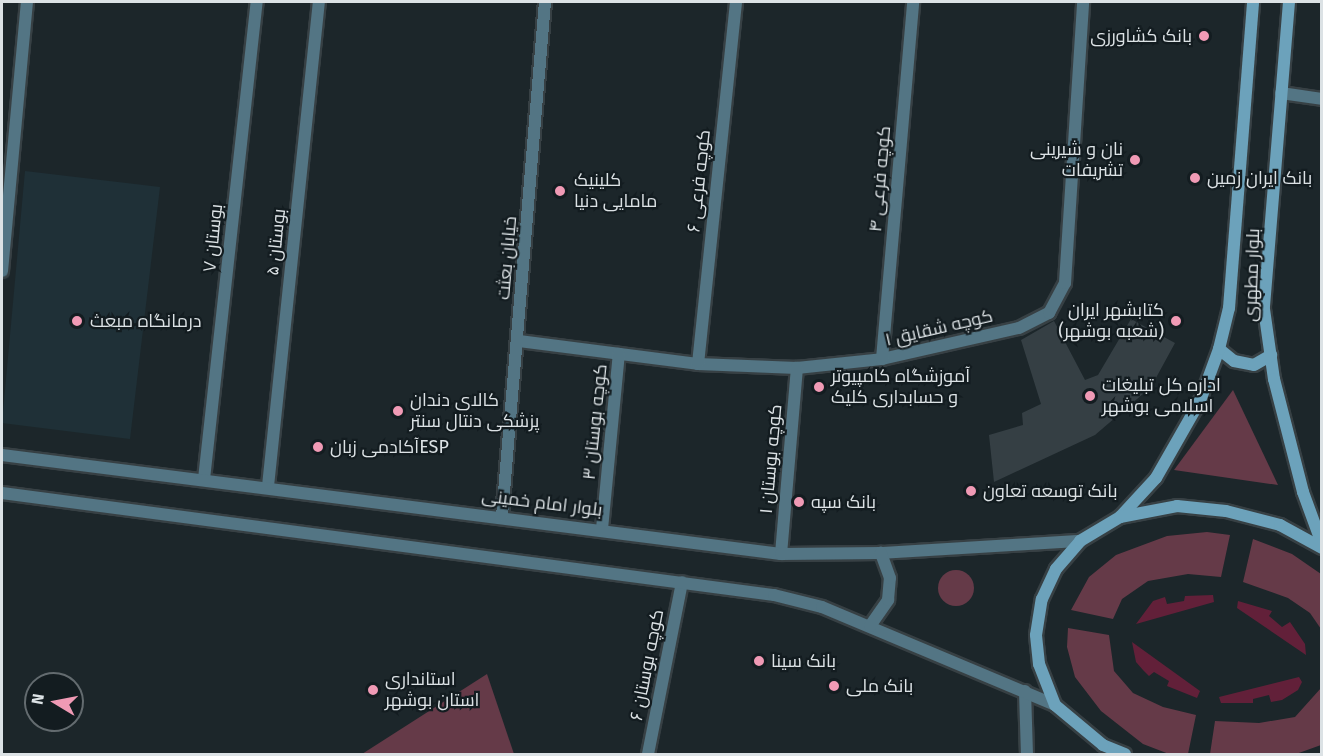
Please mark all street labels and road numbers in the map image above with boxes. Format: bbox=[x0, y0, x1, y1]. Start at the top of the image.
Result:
street label: کوچه فرعی ۴ bbox=[865, 125, 895, 233]
street label: کوچه فرعی ۶ bbox=[683, 129, 715, 233]
street label: بوستان ۷ bbox=[199, 203, 227, 273]
street label: بوستان ۵ bbox=[262, 207, 290, 277]
street label: خیابان بعثت bbox=[493, 215, 521, 301]
street label: بلوار مطهری bbox=[1240, 228, 1264, 322]
street label: کوچه شقایق ۱ bbox=[883, 305, 995, 351]
street label: کوچه بوستان ۳ bbox=[578, 363, 612, 481]
street label: کوچه بوستان ۱ bbox=[755, 403, 787, 515]
street label: بلوار امام خمینی bbox=[480, 485, 604, 521]
street label: کوچه بوستان ۶ bbox=[626, 608, 668, 722]

